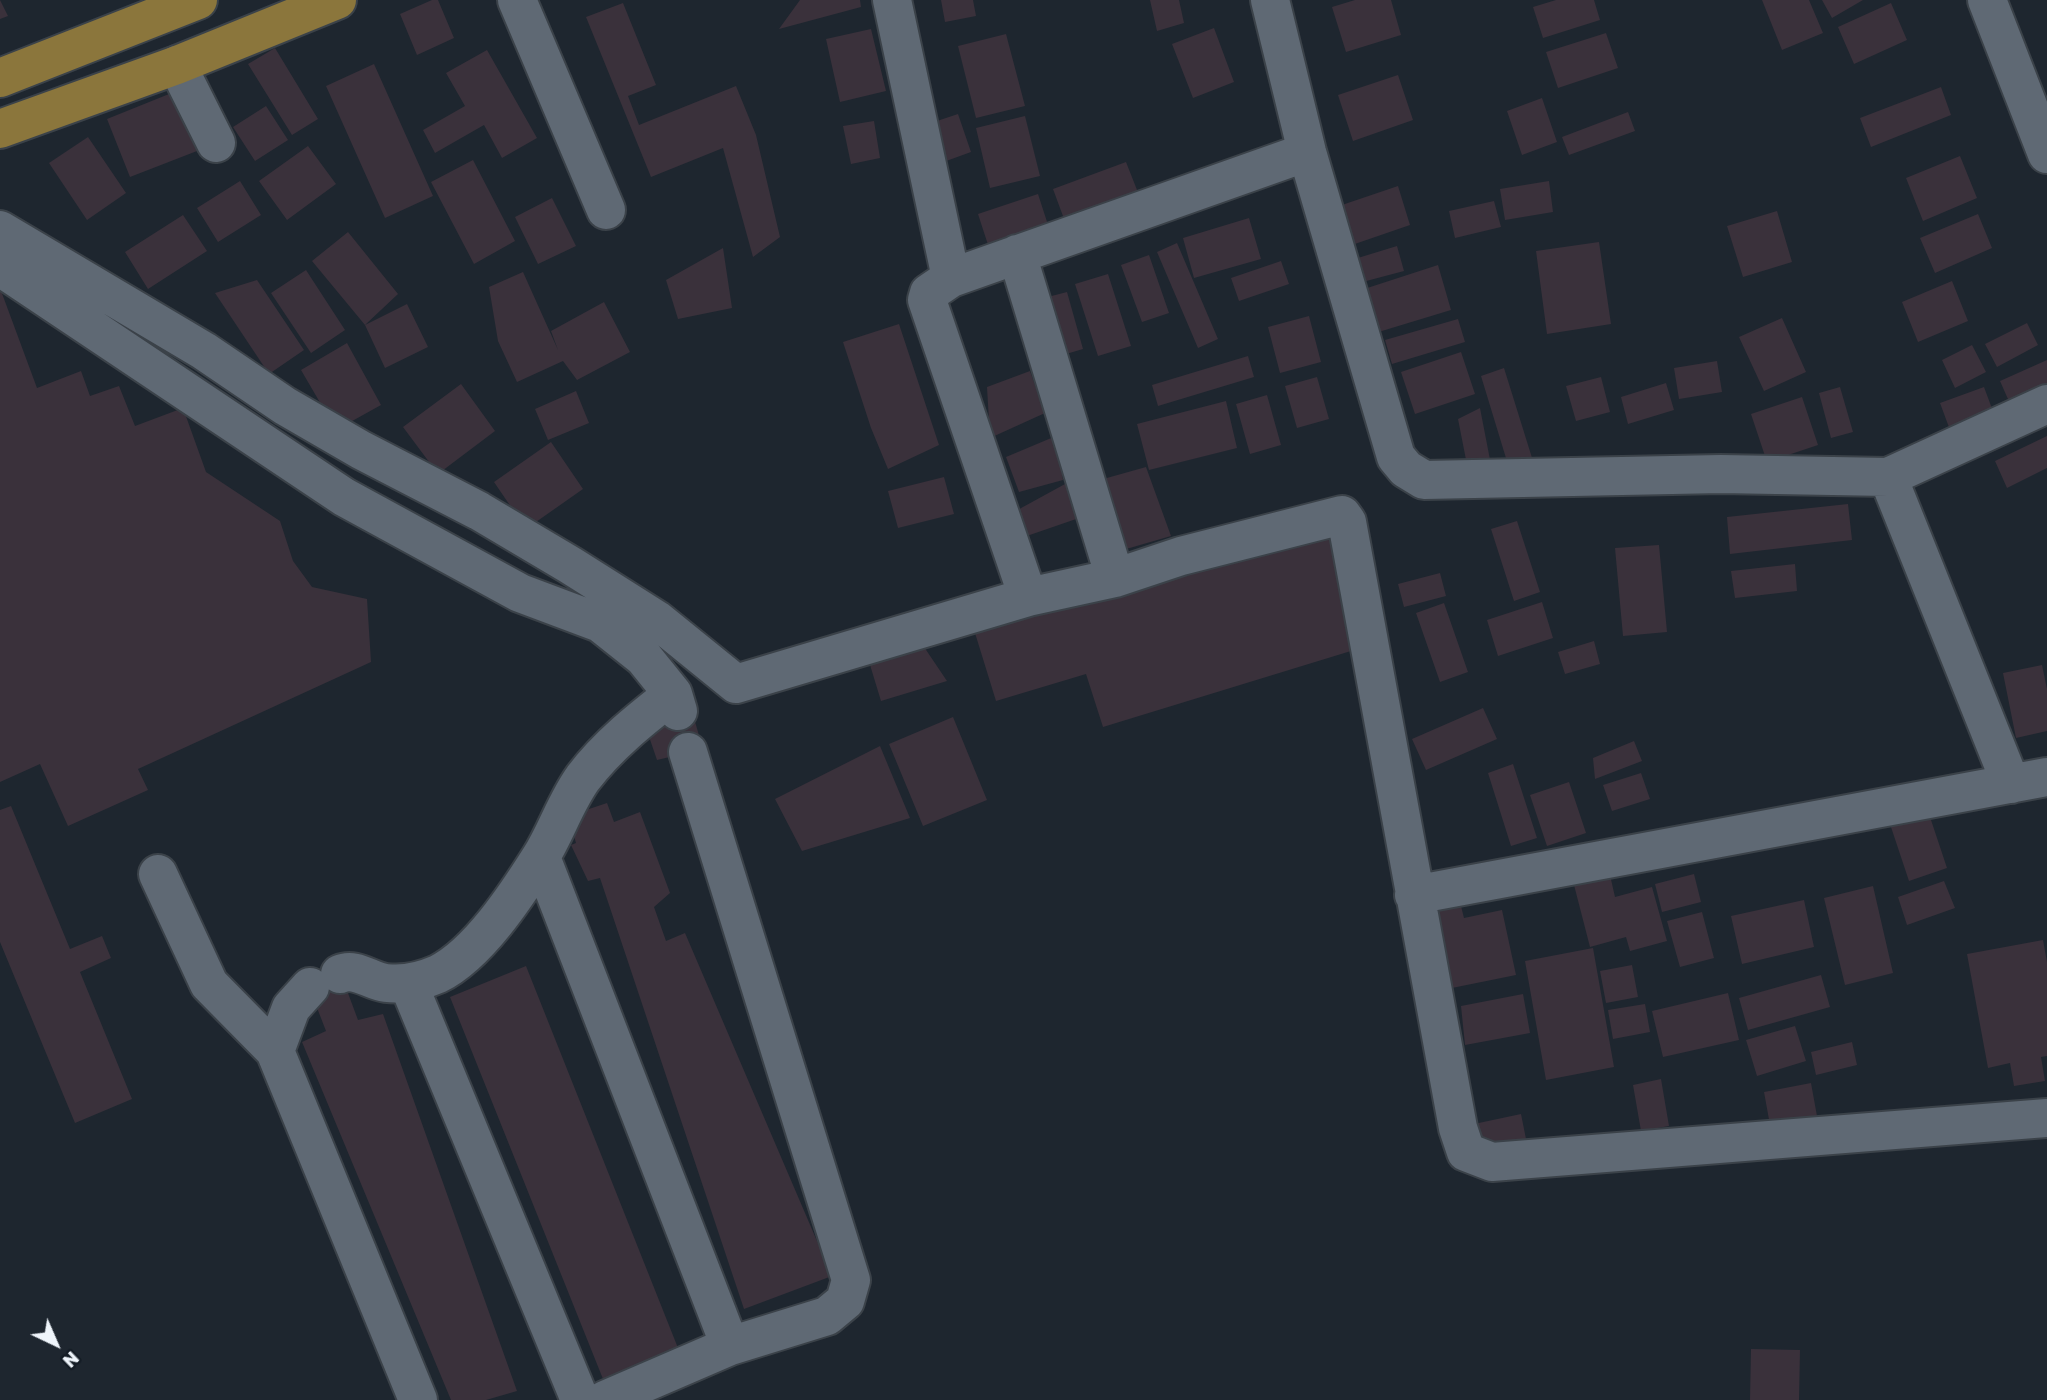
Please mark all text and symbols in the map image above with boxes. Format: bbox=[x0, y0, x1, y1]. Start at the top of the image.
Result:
north arrow bbox=[21, 1309, 91, 1379]
text: N bbox=[58, 1346, 84, 1372]

